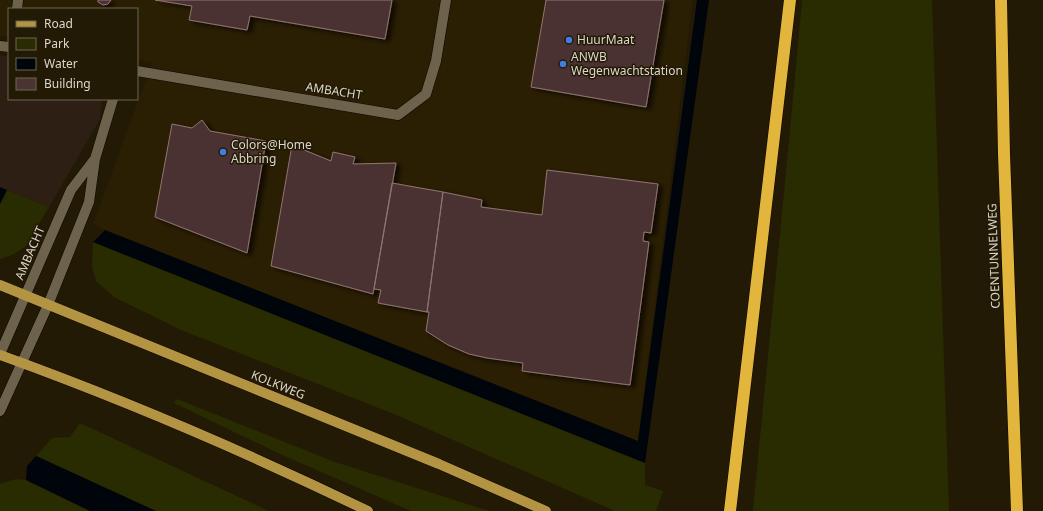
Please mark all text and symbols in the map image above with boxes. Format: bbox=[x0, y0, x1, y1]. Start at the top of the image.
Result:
legend bbox=[8, 8, 138, 100]
text: Road bbox=[44, 15, 73, 32]
place label: HuurMaat bbox=[577, 31, 635, 48]
text: Park bbox=[44, 35, 70, 52]
marker: HuurMaat bbox=[564, 35, 574, 45]
place label: ANWB Wegenwachtstation bbox=[571, 48, 683, 79]
text: Water bbox=[44, 55, 78, 72]
marker: ANWB Wegenwachtstation bbox=[558, 59, 568, 69]
text: Building bbox=[44, 75, 91, 92]
street label: AMBACHT bbox=[305, 78, 364, 103]
place label: Colors@Home Abbring bbox=[231, 136, 312, 167]
marker: Colors@Home Abbring bbox=[218, 147, 228, 157]
street label: COENTUNNELWEG bbox=[983, 203, 1004, 309]
street label: AMBACHT bbox=[11, 223, 49, 282]
street label: KOLKWEG bbox=[249, 366, 308, 403]

